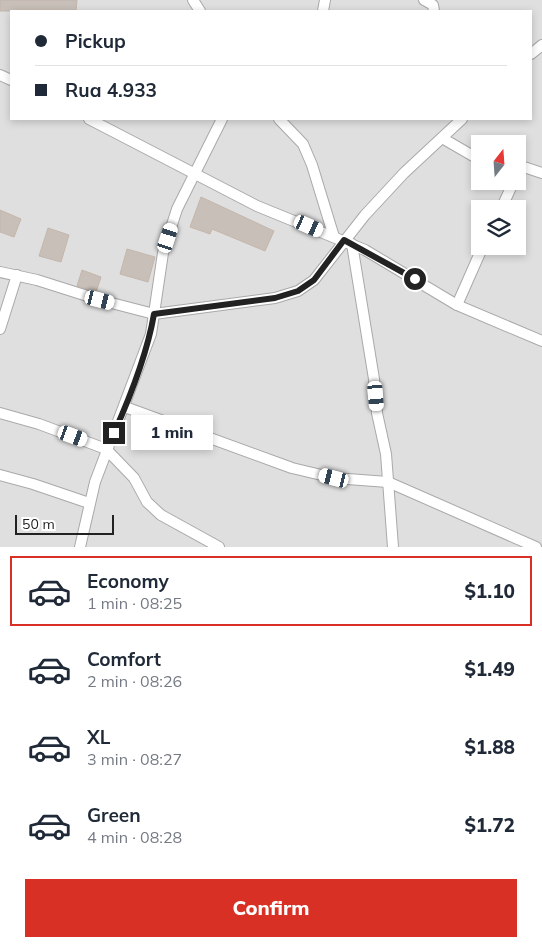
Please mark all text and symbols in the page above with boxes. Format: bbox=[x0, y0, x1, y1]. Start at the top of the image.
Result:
text: Pickup bbox=[65, 29, 126, 53]
text: Rua 4.933 bbox=[65, 78, 157, 102]
north arrow bbox=[471, 135, 526, 190]
map controls bbox=[471, 135, 526, 255]
button: layers bbox=[471, 200, 526, 255]
car bbox=[292, 213, 325, 239]
car bbox=[156, 221, 179, 255]
route start bbox=[404, 268, 426, 290]
car bbox=[83, 289, 116, 311]
car bbox=[367, 380, 384, 412]
callout: 1 min bbox=[132, 416, 214, 450]
route end bbox=[103, 422, 125, 444]
text: 1 min bbox=[151, 422, 193, 442]
car bbox=[56, 424, 89, 448]
car bbox=[317, 467, 350, 489]
scale bar bbox=[15, 512, 114, 535]
text: 50 m bbox=[22, 515, 55, 533]
icon: car bbox=[27, 569, 72, 614]
text: Economy bbox=[87, 569, 169, 593]
text: $1.10 bbox=[464, 579, 515, 603]
text: 1 min · 08:25 bbox=[87, 593, 182, 613]
icon: car bbox=[27, 647, 72, 692]
text: Comfort bbox=[87, 647, 161, 671]
text: $1.49 bbox=[464, 657, 515, 681]
text: 2 min · 08:26 bbox=[87, 671, 182, 691]
icon: car bbox=[27, 725, 72, 770]
text: XL bbox=[87, 725, 110, 749]
text: $1.88 bbox=[464, 735, 515, 759]
text: 3 min · 08:27 bbox=[87, 749, 182, 769]
icon: car bbox=[27, 803, 72, 848]
text: Green bbox=[87, 803, 141, 827]
text: $1.72 bbox=[464, 813, 515, 837]
text: 4 min · 08:28 bbox=[87, 827, 182, 847]
button: Confirm bbox=[25, 879, 517, 937]

